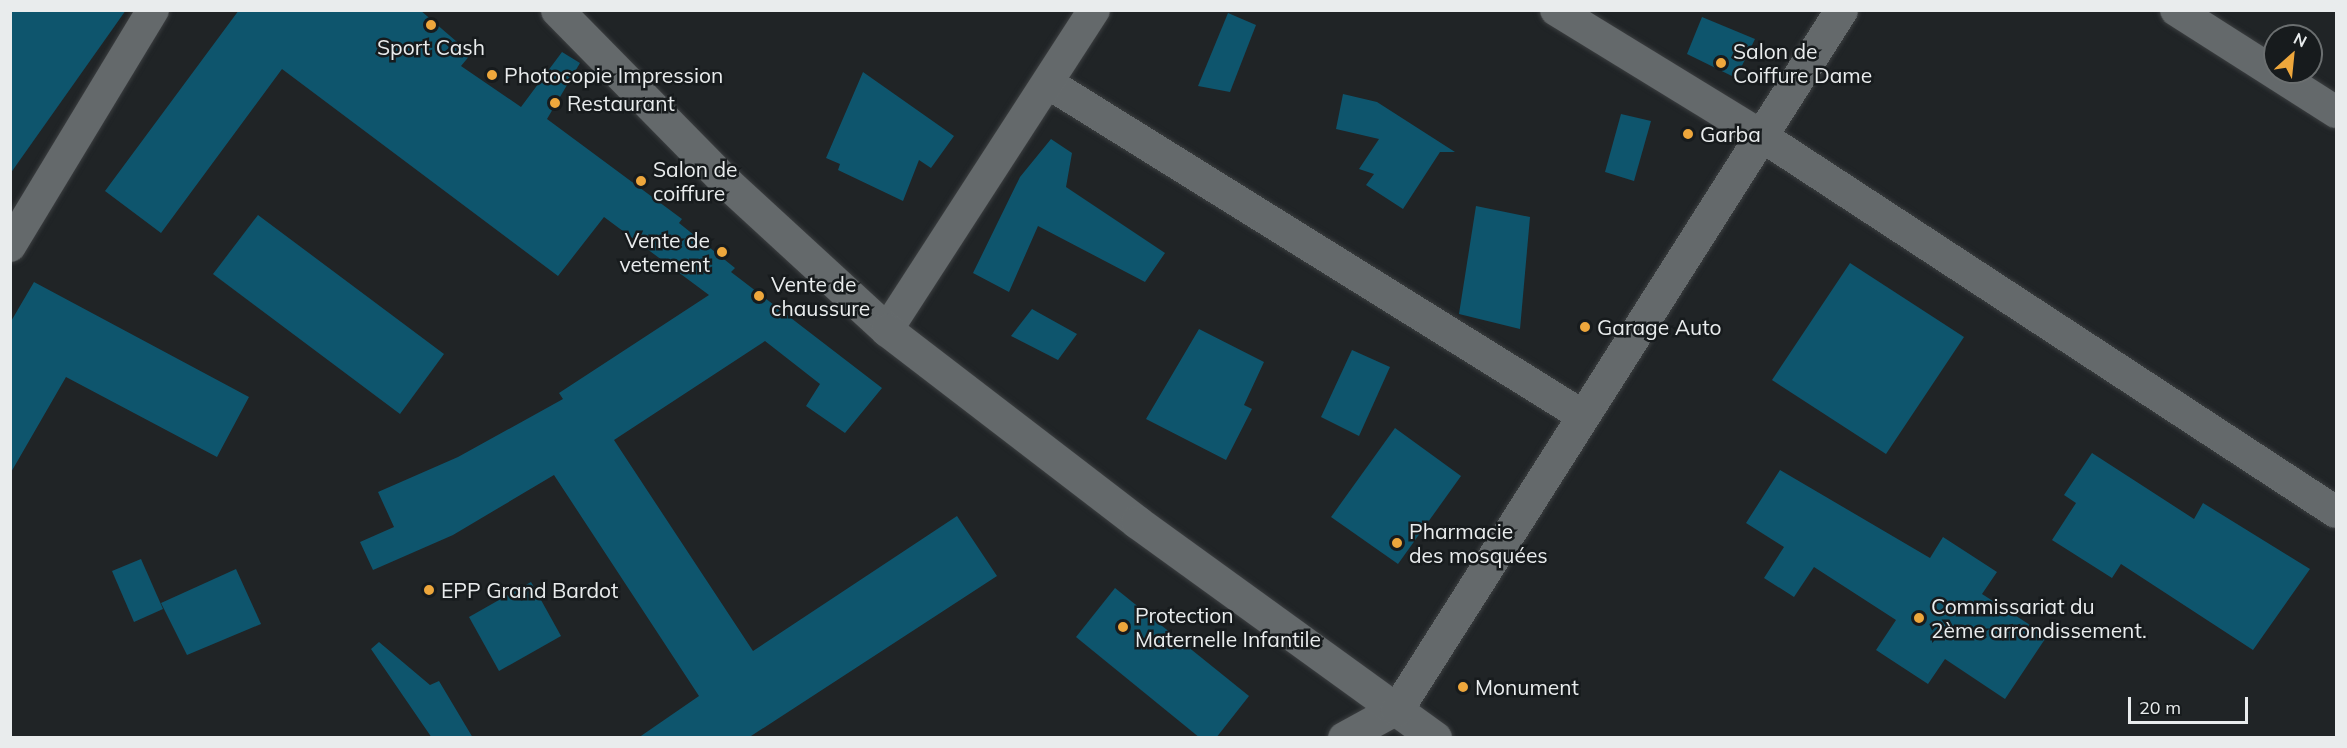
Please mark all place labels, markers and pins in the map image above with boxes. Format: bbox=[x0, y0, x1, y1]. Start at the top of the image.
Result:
marker: Sport Cash bbox=[424, 18, 438, 32]
place label: Sport Cash bbox=[377, 34, 485, 60]
place label: Salon de Coiffure Dame bbox=[1733, 38, 1872, 88]
marker: Salon de Coiffure Dame bbox=[1714, 56, 1728, 70]
place label: Photocopie Impression bbox=[504, 62, 723, 88]
marker: Photocopie Impression bbox=[485, 68, 499, 82]
place label: Restaurant bbox=[567, 90, 675, 116]
marker: Restaurant bbox=[548, 96, 562, 110]
place label: Garba bbox=[1700, 121, 1761, 147]
marker: Garba bbox=[1681, 127, 1695, 141]
place label: Salon de coiffure bbox=[653, 156, 737, 206]
marker: Salon de coiffure bbox=[634, 174, 648, 188]
place label: Vente de vetement bbox=[619, 227, 710, 277]
marker: Vente de vetement bbox=[715, 245, 729, 259]
place label: Vente de chaussure bbox=[771, 271, 870, 321]
marker: Vente de chaussure bbox=[752, 289, 766, 303]
place label: Garage Auto bbox=[1597, 314, 1721, 340]
marker: Garage Auto bbox=[1578, 320, 1592, 334]
place label: Pharmacie des mosquées bbox=[1409, 518, 1548, 568]
marker: Pharmacie des mosquées bbox=[1390, 536, 1404, 550]
place label: EPP Grand Bardot bbox=[441, 577, 618, 603]
marker: EPP Grand Bardot bbox=[422, 583, 436, 597]
place label: Commissariat du 2ème arrondissement. bbox=[1931, 593, 2147, 643]
place label: Protection Maternelle Infantile bbox=[1135, 602, 1321, 652]
marker: Commissariat du 2ème arrondissement. bbox=[1912, 611, 1926, 625]
marker: Protection Maternelle Infantile bbox=[1116, 620, 1130, 634]
place label: Monument bbox=[1475, 674, 1579, 700]
marker: Monument bbox=[1456, 680, 1470, 694]

